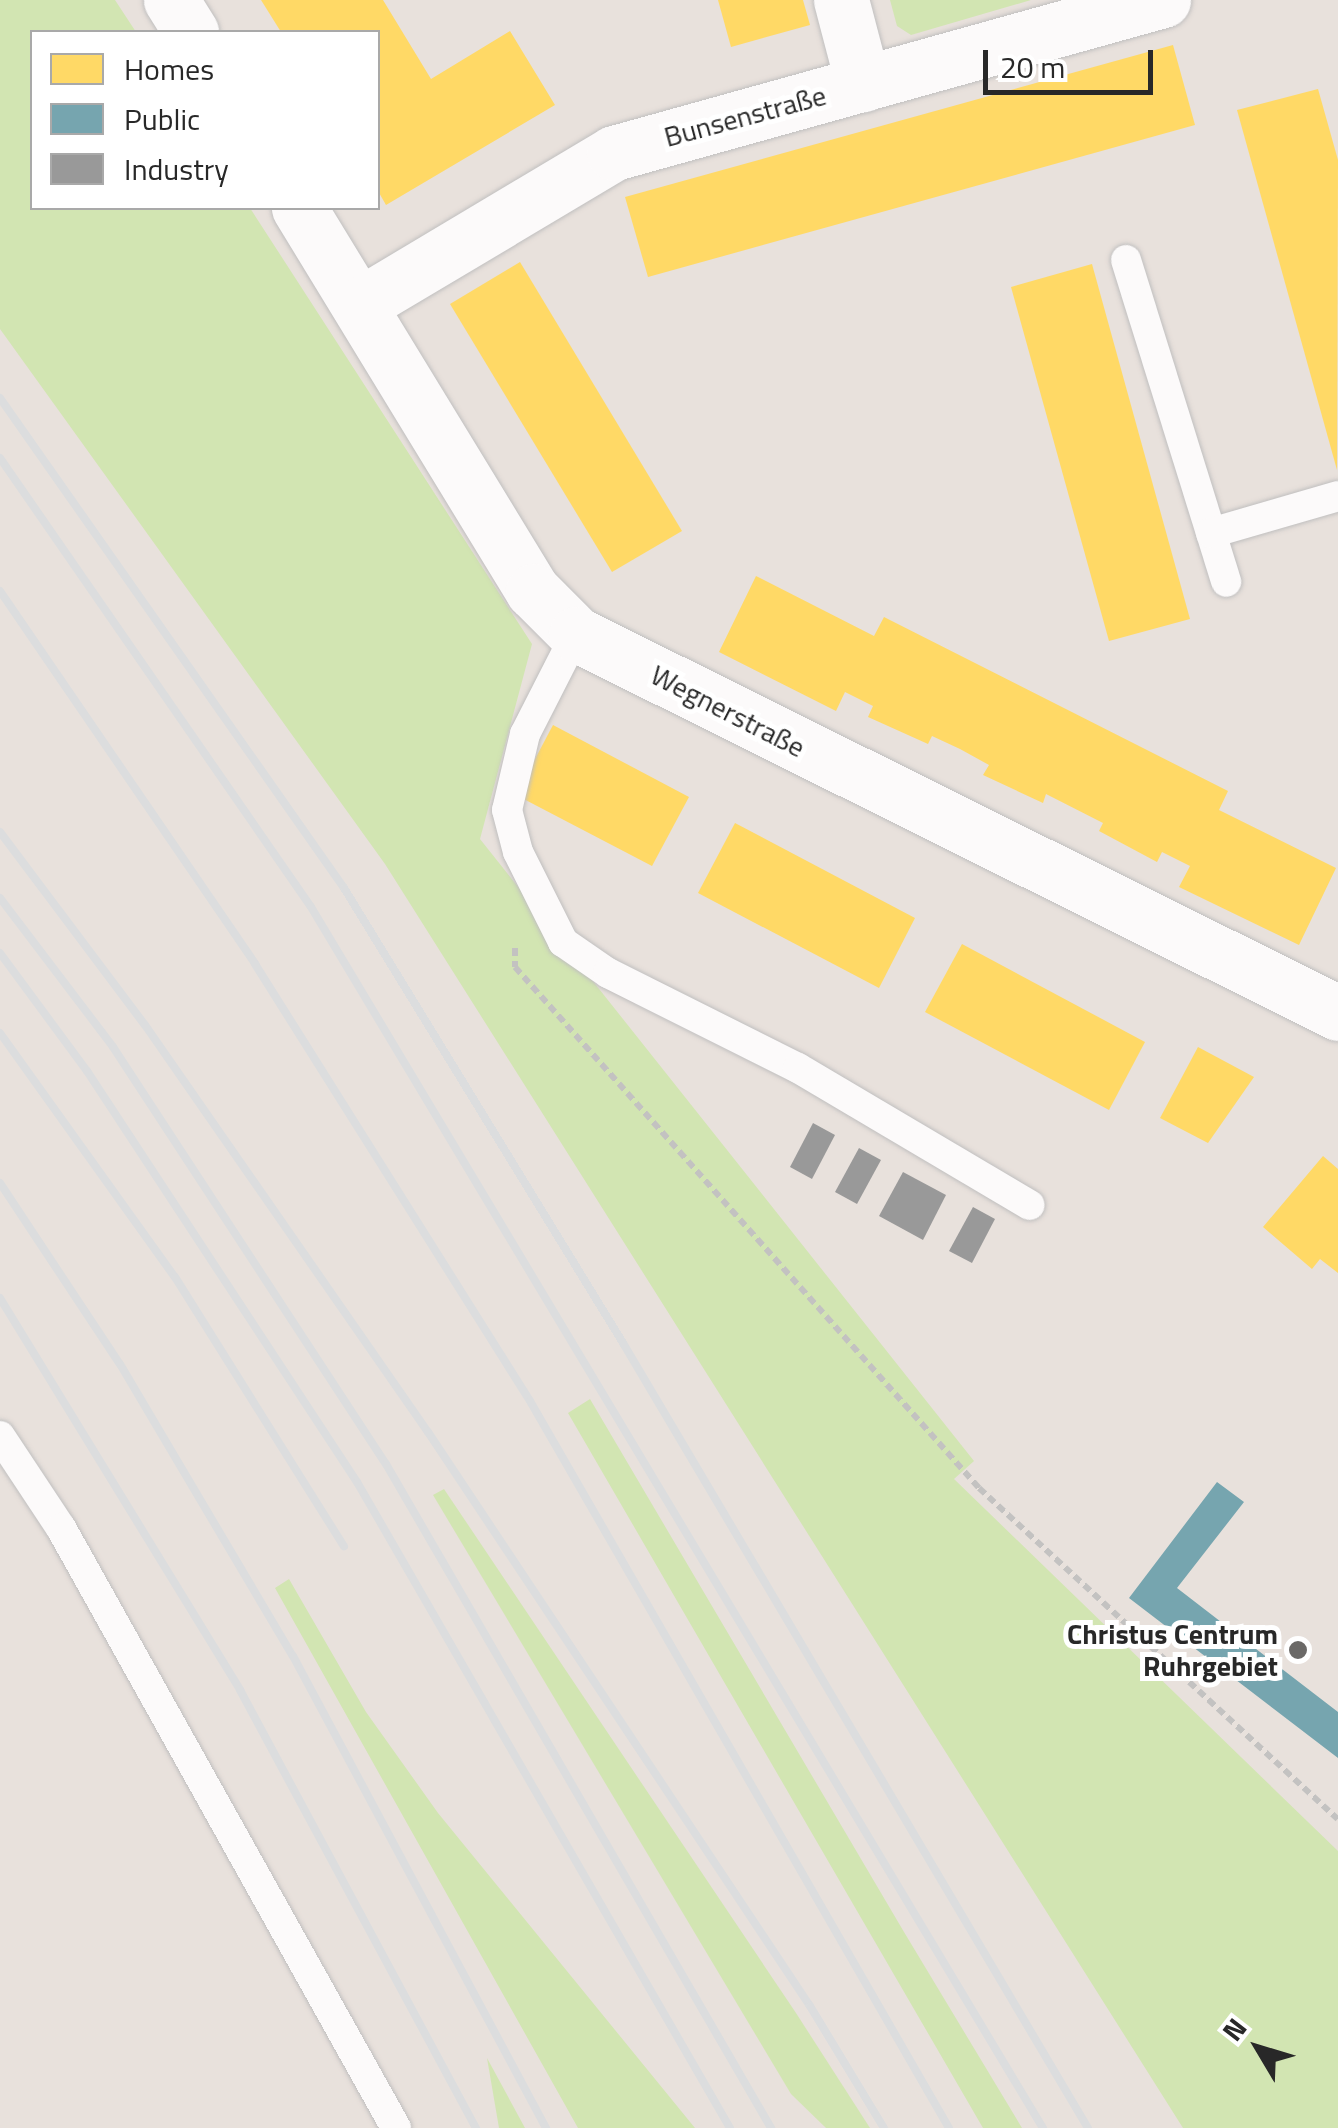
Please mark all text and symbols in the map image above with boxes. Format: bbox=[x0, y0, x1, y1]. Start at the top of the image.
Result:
legend bbox=[30, 30, 380, 210]
scale bar bbox=[988, 30, 1158, 92]
text: 20 m bbox=[1000, 44, 1065, 90]
text: Homes bbox=[124, 46, 214, 92]
street label: Bunsenstraße bbox=[660, 78, 830, 154]
text: Public bbox=[124, 96, 200, 142]
text: Industry bbox=[124, 146, 229, 192]
street label: Wegnerstraße bbox=[645, 658, 811, 764]
place label: Christus Centrum Ruhrgebiet bbox=[1067, 1617, 1278, 1683]
marker: Christus Centrum Ruhrgebiet bbox=[1287, 1639, 1309, 1661]
north arrow bbox=[1208, 1998, 1308, 2098]
text: N bbox=[1211, 2008, 1257, 2050]

